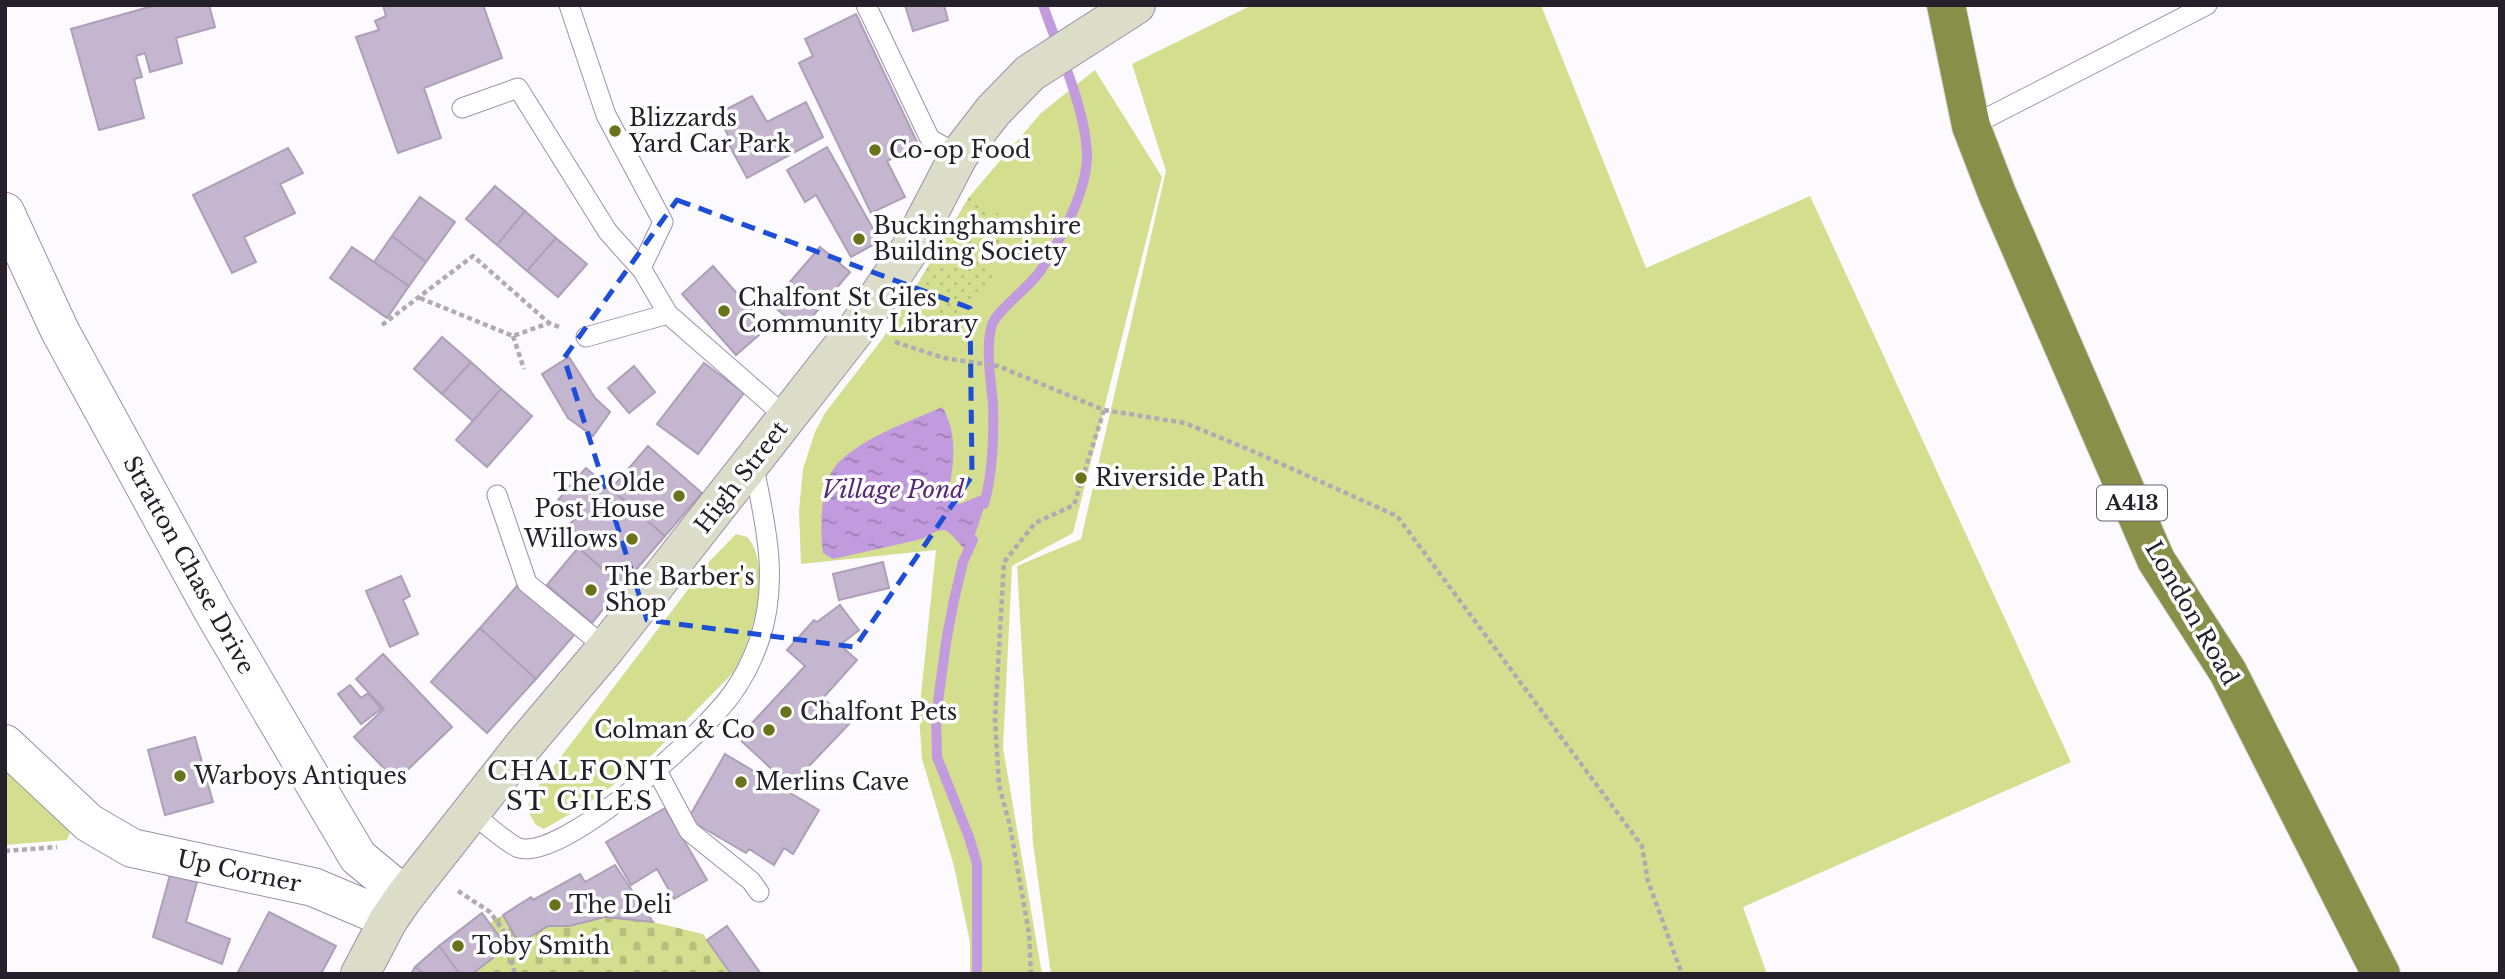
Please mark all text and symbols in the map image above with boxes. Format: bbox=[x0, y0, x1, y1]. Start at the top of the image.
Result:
place label: Blizzards Yard Car Park bbox=[628, 104, 792, 158]
marker: Blizzards Yard Car Park bbox=[607, 123, 623, 139]
place label: Co-op Food bbox=[889, 136, 1030, 164]
marker: Co-op Food bbox=[867, 142, 883, 158]
place label: Buckinghamshire Building Society bbox=[873, 212, 1081, 266]
marker: Buckinghamshire Building Society bbox=[851, 231, 867, 247]
place label: Chalfont St Giles Community Library bbox=[738, 284, 979, 338]
marker: Chalfont St Giles Community Library bbox=[716, 303, 732, 319]
street label: High Street bbox=[689, 415, 794, 539]
street label: Stratton Chase Drive bbox=[117, 451, 261, 679]
place label: Riverside Path bbox=[1095, 464, 1265, 492]
place label: The Olde Post House bbox=[534, 469, 665, 523]
marker: Riverside Path bbox=[1073, 470, 1089, 486]
water label: Village Pond bbox=[821, 475, 965, 504]
road number: A413 bbox=[2097, 486, 2167, 520]
marker: The Olde Post House bbox=[671, 488, 687, 504]
place label: Willows bbox=[523, 525, 618, 553]
marker: Willows bbox=[624, 531, 640, 547]
street label: London Road bbox=[2139, 536, 2245, 690]
place label: The Barber's Shop bbox=[605, 563, 755, 617]
marker: The Barber's Shop bbox=[583, 582, 599, 598]
place label: Chalfont Pets bbox=[800, 698, 957, 726]
marker: Chalfont Pets bbox=[778, 704, 794, 720]
place label: Colman & Co bbox=[594, 716, 755, 744]
marker: Colman & Co bbox=[761, 722, 777, 738]
district label: CHALFONT ST GILES bbox=[487, 755, 673, 817]
place label: Warboys Antiques bbox=[193, 762, 407, 790]
marker: Warboys Antiques bbox=[172, 768, 188, 784]
place label: Merlins Cave bbox=[755, 768, 909, 796]
marker: Merlins Cave bbox=[733, 774, 749, 790]
street label: Up Corner bbox=[175, 844, 303, 898]
place label: The Deli bbox=[569, 891, 672, 919]
marker: The Deli bbox=[547, 897, 563, 913]
place label: Toby Smith bbox=[472, 932, 610, 960]
marker: Toby Smith bbox=[450, 938, 466, 954]

